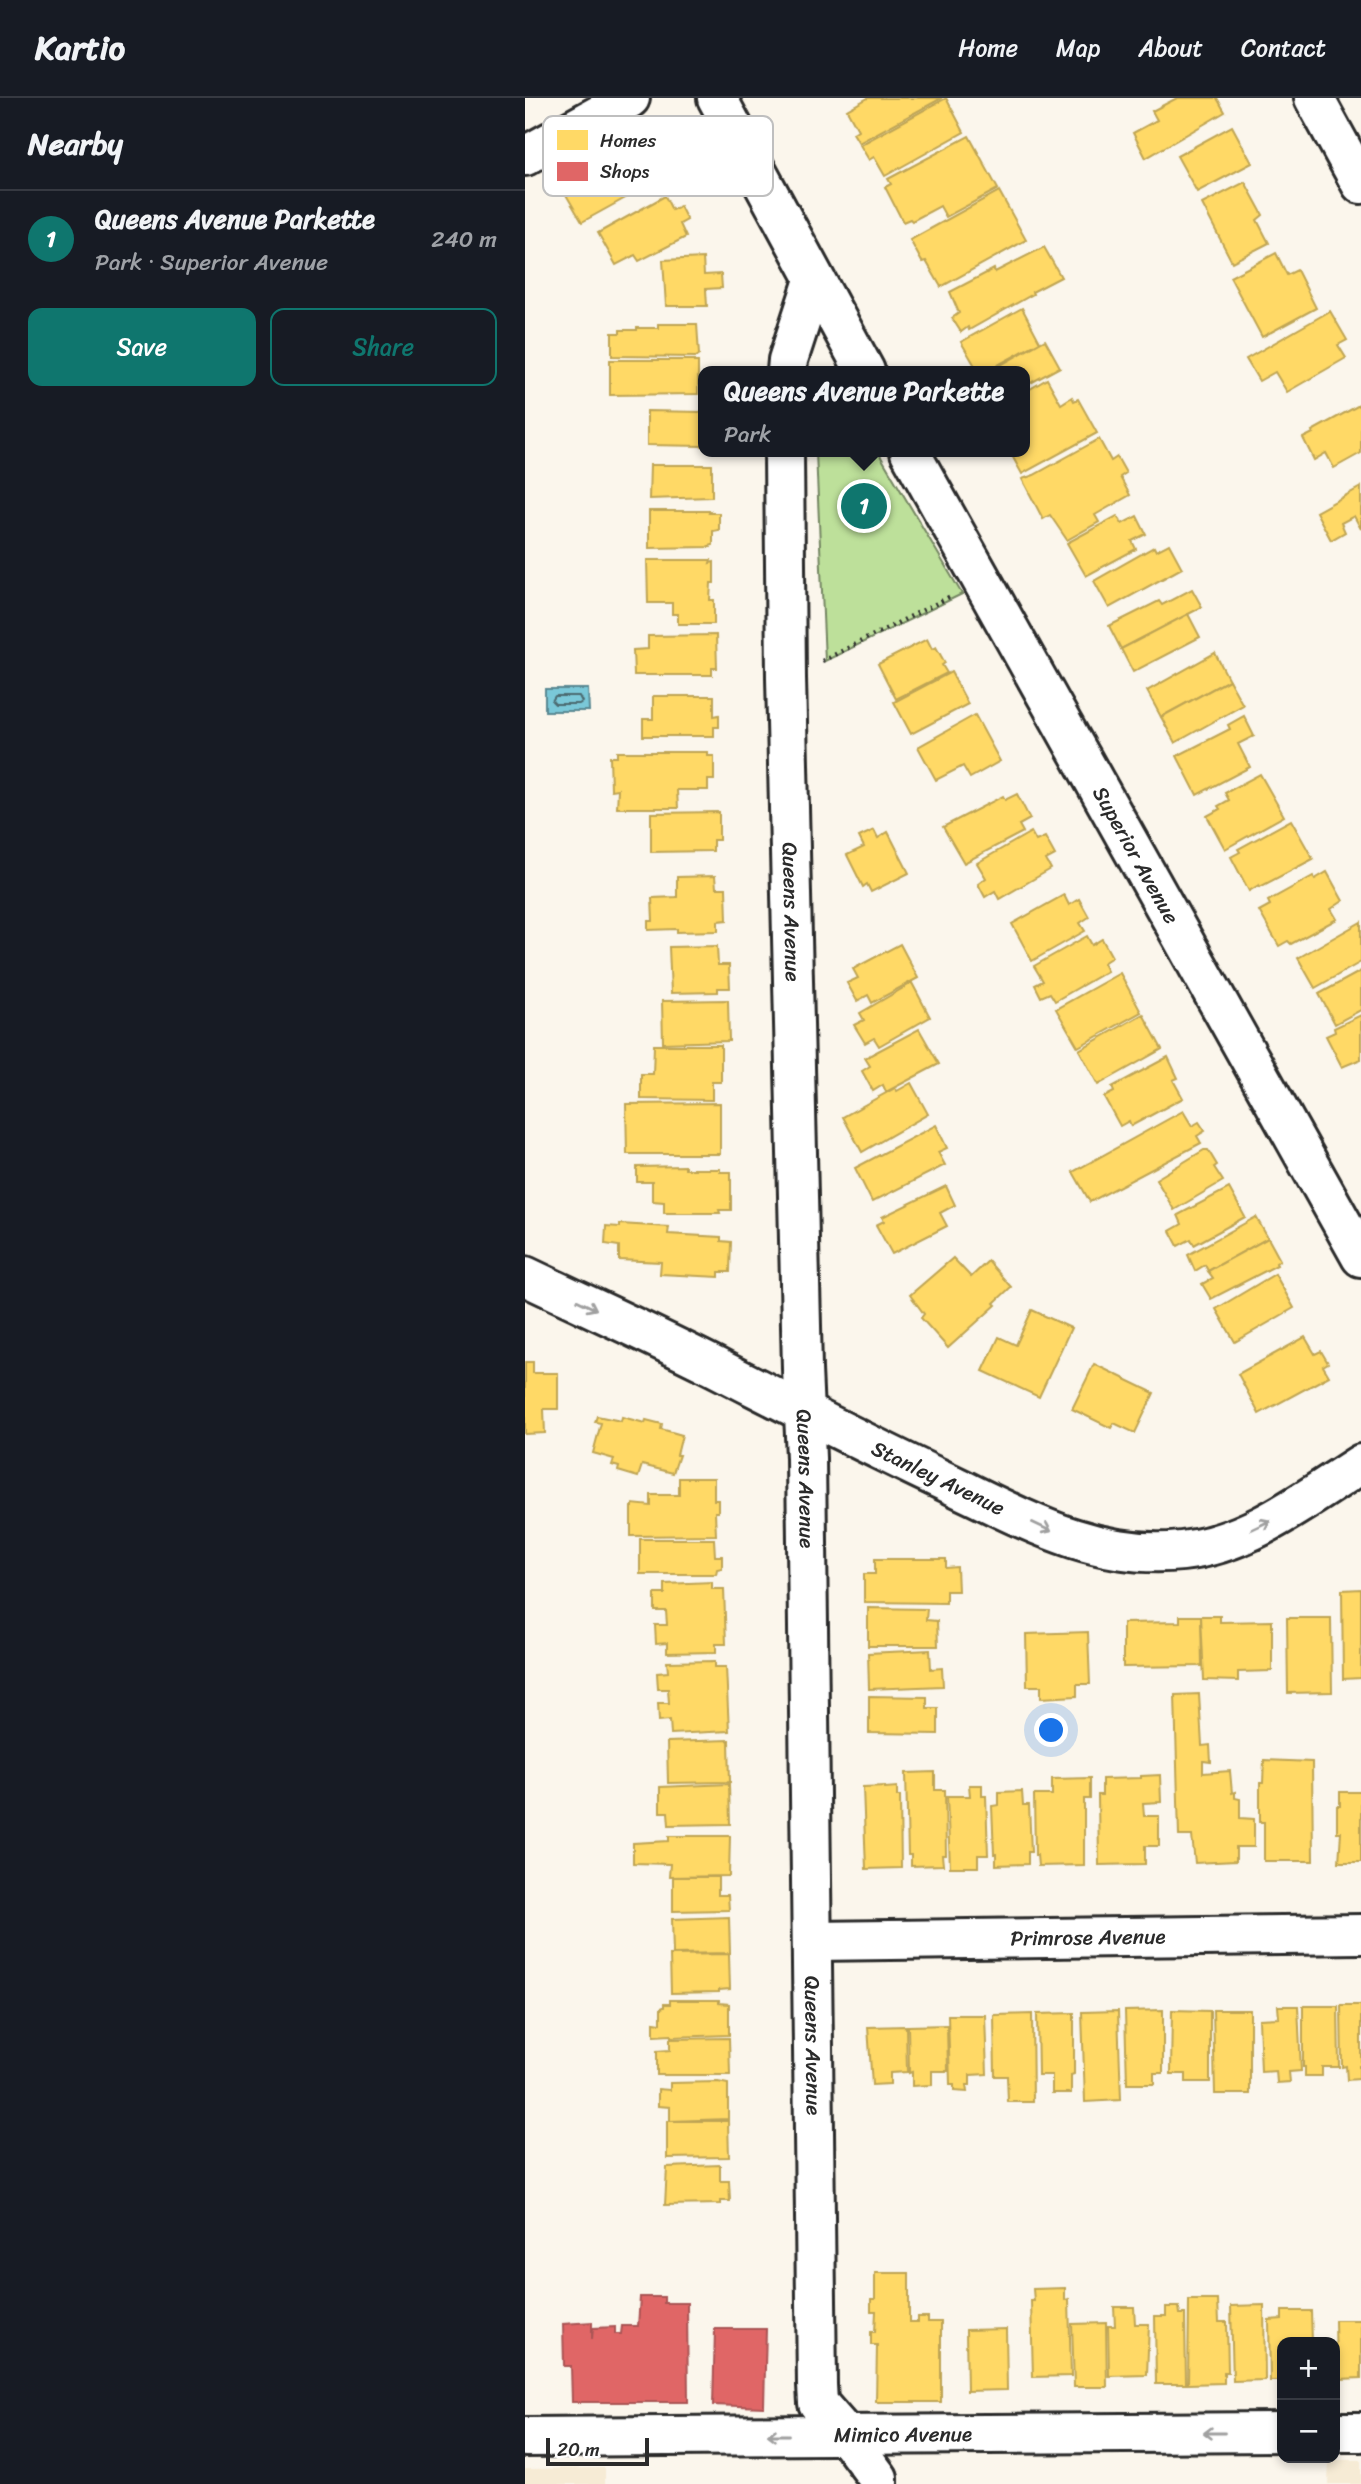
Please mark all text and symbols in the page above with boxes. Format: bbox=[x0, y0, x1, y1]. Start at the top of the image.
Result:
text: Kartio bbox=[35, 19, 125, 77]
text: Home bbox=[958, 27, 1018, 69]
text: Map bbox=[1056, 27, 1100, 69]
text: About bbox=[1138, 27, 1203, 69]
text: Contact bbox=[1241, 27, 1326, 69]
legend bbox=[543, 116, 773, 196]
text: Nearby bbox=[28, 117, 123, 171]
text: Homes bbox=[600, 124, 656, 157]
text: Shops bbox=[600, 155, 650, 188]
text: Queens Avenue Parkette bbox=[95, 196, 375, 242]
text: 1 bbox=[46, 219, 56, 260]
text: 240 m bbox=[431, 219, 497, 260]
text: Park · Superior Avenue bbox=[95, 242, 328, 283]
button: Save bbox=[28, 308, 256, 386]
button: Share bbox=[270, 308, 497, 386]
popup bbox=[698, 366, 1030, 457]
text: Queens Avenue Parkette bbox=[724, 368, 1004, 414]
text: Park bbox=[724, 414, 771, 455]
pin: 1 bbox=[841, 480, 887, 532]
street label: Superior Avenue bbox=[1082, 779, 1190, 931]
street label: Queens Avenue bbox=[771, 842, 812, 982]
one-way arrow bbox=[576, 1299, 597, 1313]
street label: Queens Avenue bbox=[785, 1408, 826, 1549]
street label: Stanley Avenue bbox=[865, 1430, 1012, 1527]
one-way arrow bbox=[1250, 1518, 1271, 1532]
one-way arrow bbox=[1031, 1521, 1052, 1534]
your location bbox=[1034, 1713, 1068, 1747]
street label: Primrose Avenue bbox=[1010, 1917, 1166, 1957]
street label: Queens Avenue bbox=[793, 1976, 833, 2116]
map controls bbox=[1277, 2337, 1340, 2463]
button: + bbox=[1277, 2337, 1340, 2400]
button: − bbox=[1277, 2400, 1340, 2463]
street label: Mimico Avenue bbox=[834, 2415, 972, 2454]
one-way arrow bbox=[1203, 2426, 1226, 2440]
one-way arrow bbox=[767, 2428, 790, 2442]
text: 20 m bbox=[557, 2433, 600, 2466]
scale bar bbox=[546, 2435, 649, 2467]

